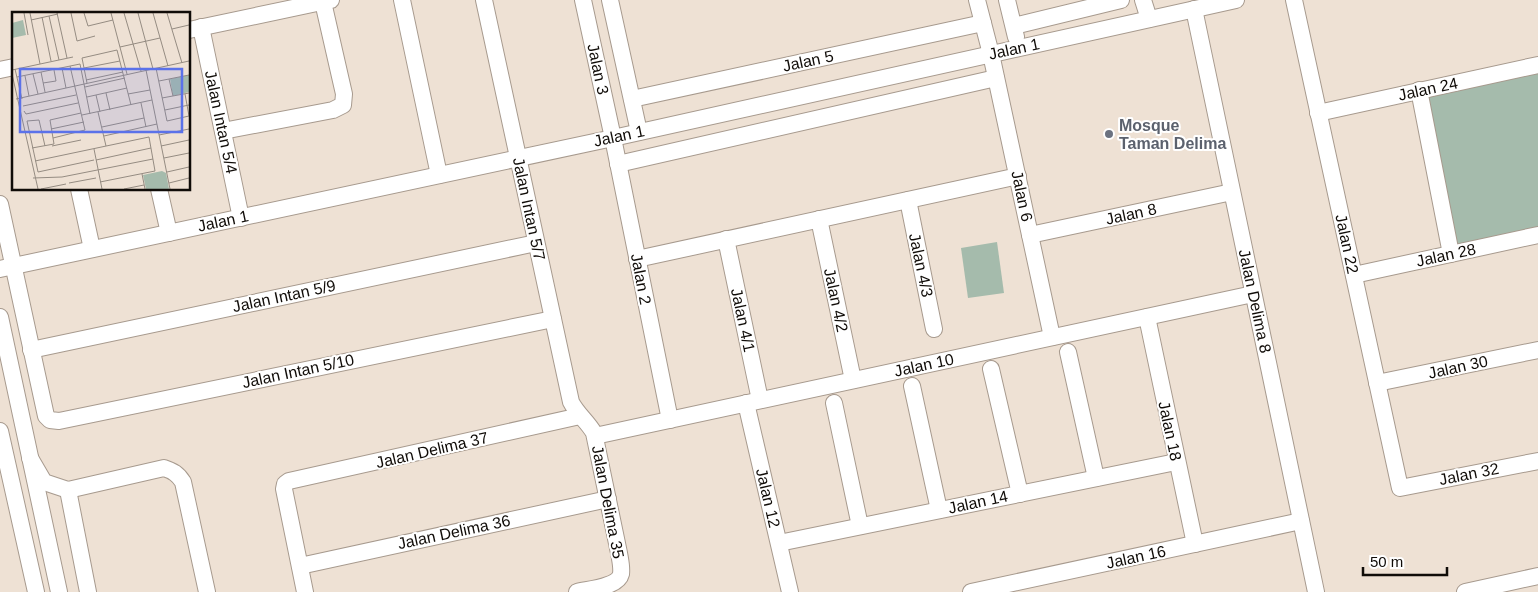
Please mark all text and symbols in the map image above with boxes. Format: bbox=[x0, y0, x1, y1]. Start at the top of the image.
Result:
inset map bbox=[12, 12, 190, 190]
street label: Jalan 1 bbox=[987, 35, 1041, 63]
street label: Jalan 3 bbox=[584, 42, 612, 96]
street label: Jalan 5 bbox=[781, 47, 835, 75]
street label: Jalan Intan 5/4 bbox=[202, 69, 240, 175]
street label: Jalan 24 bbox=[1397, 74, 1459, 104]
place label: Mosque Taman Delima bbox=[1119, 117, 1226, 152]
street label: Jalan 1 bbox=[592, 122, 646, 150]
marker: Mosque Taman Delima bbox=[1103, 128, 1115, 140]
street label: Jalan Intan 5/7 bbox=[510, 156, 548, 262]
street label: Jalan 6 bbox=[1008, 169, 1036, 223]
street label: Jalan 8 bbox=[1104, 200, 1158, 228]
street label: Jalan 1 bbox=[196, 207, 250, 235]
street label: Jalan 22 bbox=[1332, 213, 1362, 275]
street label: Jalan 4/3 bbox=[906, 231, 936, 299]
street label: Jalan 28 bbox=[1415, 240, 1477, 270]
street label: Jalan Delima 8 bbox=[1236, 247, 1274, 355]
street label: Jalan 2 bbox=[628, 252, 654, 306]
street label: Jalan 4/2 bbox=[821, 266, 851, 334]
street label: Jalan Intan 5/9 bbox=[231, 277, 337, 315]
street label: Jalan 4/1 bbox=[728, 286, 758, 354]
street label: Jalan 10 bbox=[893, 350, 955, 380]
street label: Jalan Intan 5/10 bbox=[241, 351, 356, 391]
street label: Jalan 30 bbox=[1427, 352, 1489, 382]
street label: Jalan 18 bbox=[1155, 400, 1185, 462]
street label: Jalan Delima 37 bbox=[374, 429, 490, 471]
street label: Jalan Delima 35 bbox=[589, 444, 627, 560]
street label: Jalan 32 bbox=[1438, 460, 1500, 488]
street label: Jalan 12 bbox=[753, 467, 783, 529]
street label: Jalan 14 bbox=[947, 487, 1009, 517]
street label: Jalan Delima 36 bbox=[396, 512, 512, 552]
street label: Jalan 16 bbox=[1105, 542, 1167, 572]
scale bar bbox=[1363, 544, 1447, 576]
text: 50 m bbox=[1370, 553, 1403, 570]

